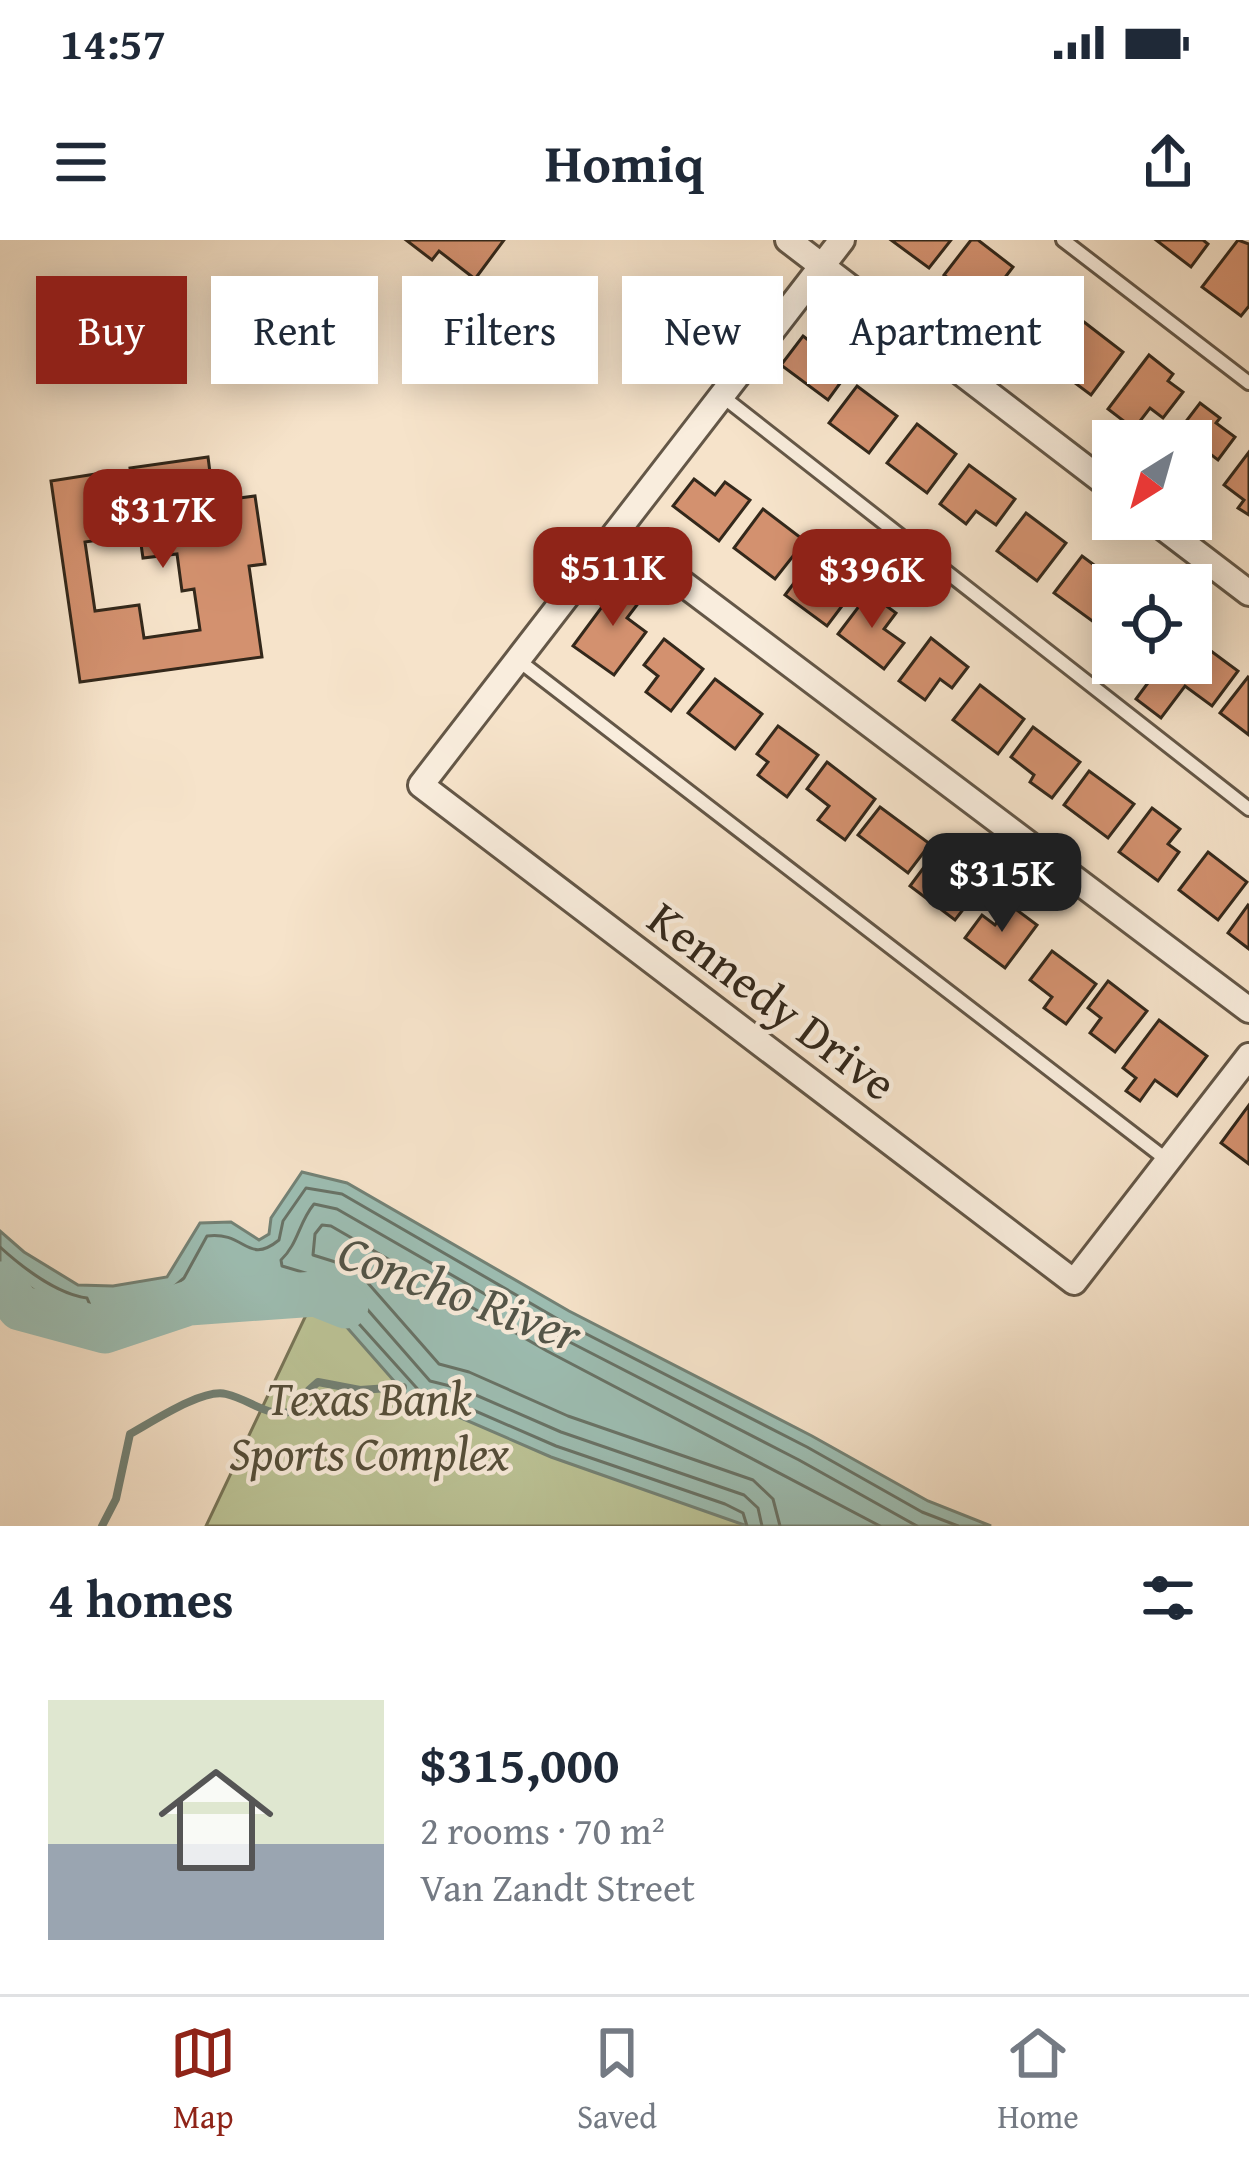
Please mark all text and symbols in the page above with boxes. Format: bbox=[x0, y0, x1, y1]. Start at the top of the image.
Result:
text: 14:57 bbox=[60, 10, 166, 75]
text: Homiq bbox=[545, 123, 704, 202]
icon: menu bbox=[48, 129, 114, 195]
icon: share bbox=[1135, 129, 1201, 195]
chip: Buy bbox=[36, 276, 187, 384]
chip: Rent bbox=[211, 276, 378, 384]
chip: Filters bbox=[402, 276, 598, 384]
chip: New bbox=[622, 276, 783, 384]
chip: Apartment bbox=[807, 276, 1084, 384]
north arrow bbox=[1092, 420, 1212, 540]
map controls bbox=[1092, 420, 1212, 684]
pin: $317K bbox=[79, 469, 247, 571]
text: $317K bbox=[110, 479, 216, 536]
pin: $511K bbox=[529, 527, 697, 629]
pin: $396K bbox=[788, 529, 956, 631]
text: $511K bbox=[560, 537, 666, 594]
text: $396K bbox=[819, 539, 925, 596]
button: locate bbox=[1092, 564, 1212, 684]
pin: $315K bbox=[918, 833, 1086, 935]
text: $315K bbox=[949, 843, 1055, 900]
street label: Kennedy Drive bbox=[634, 883, 912, 1117]
water label: Concho River bbox=[328, 1213, 594, 1371]
park label: Texas Bank Sports Complex bbox=[229, 1362, 510, 1488]
text: 4 homes bbox=[48, 1561, 234, 1636]
icon: filters bbox=[1135, 1565, 1201, 1631]
text: $315,000 bbox=[420, 1726, 619, 1801]
icon: home bbox=[144, 1748, 288, 1892]
text: 2 rooms · 70 m² bbox=[420, 1801, 665, 1858]
text: Van Zandt Street bbox=[420, 1858, 695, 1915]
tab: Map bbox=[170, 2020, 236, 2140]
tab: Saved bbox=[577, 2020, 657, 2140]
tab: Home bbox=[997, 2020, 1079, 2140]

